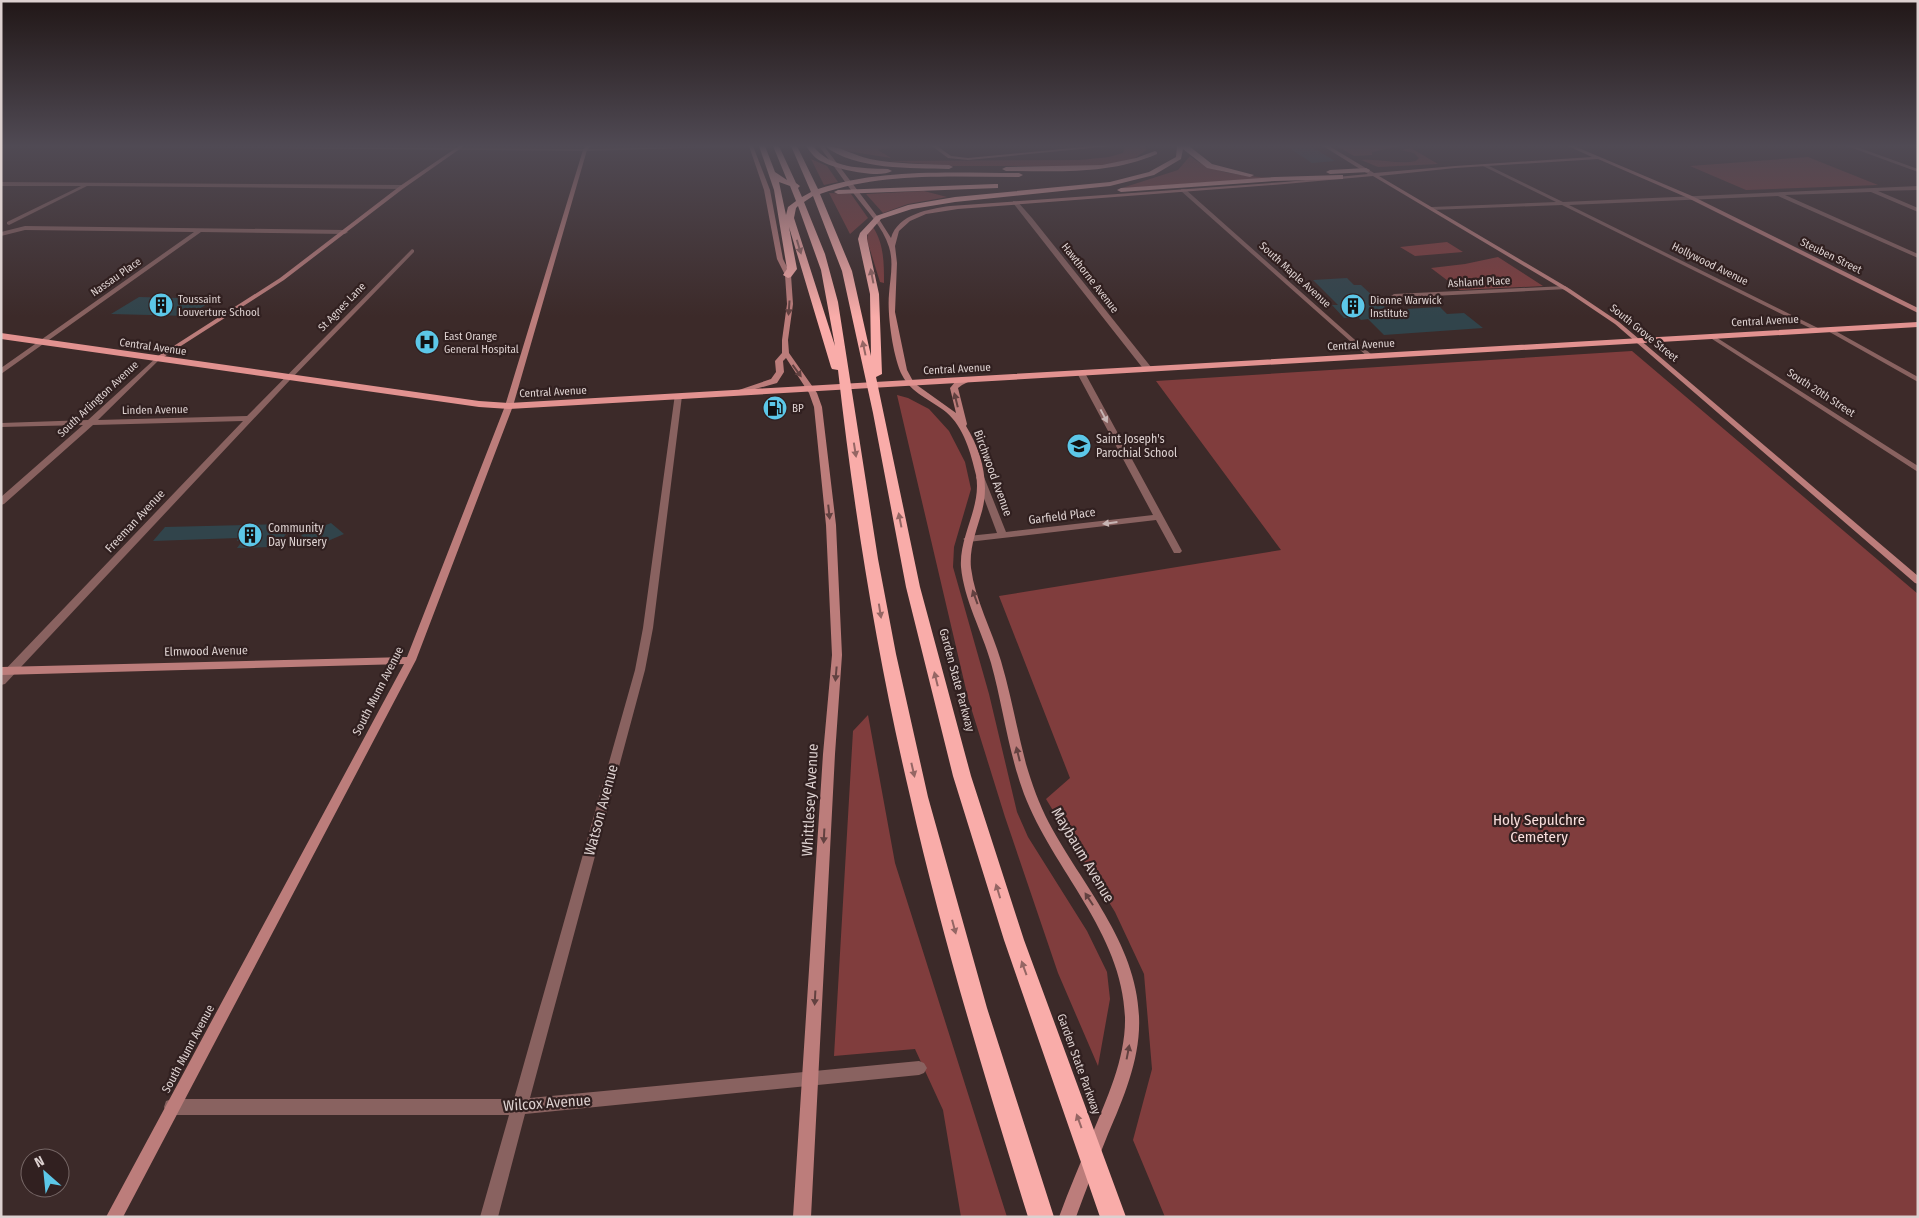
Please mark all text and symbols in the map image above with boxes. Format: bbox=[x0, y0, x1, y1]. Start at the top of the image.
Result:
street label: Steuben Street bbox=[1798, 236, 1864, 277]
street label: South Maple Avenue bbox=[1256, 239, 1334, 311]
one-way arrow bbox=[796, 240, 804, 255]
street label: Hawthorne Avenue bbox=[1059, 240, 1121, 316]
street label: Hollywood Avenue bbox=[1670, 240, 1750, 288]
street label: Nassau Place bbox=[88, 255, 144, 299]
one-way arrow bbox=[867, 268, 875, 284]
street label: Ashland Place bbox=[1447, 274, 1511, 290]
street label: St Agnes Lane bbox=[316, 280, 368, 334]
building icon: Toussaint Louverture School bbox=[148, 292, 174, 318]
place label: Toussaint Louverture School bbox=[178, 293, 260, 319]
building icon: Dionne Warwick Institute bbox=[1340, 293, 1366, 319]
place label: Dionne Warwick Institute bbox=[1370, 294, 1442, 320]
one-way arrow bbox=[784, 300, 792, 316]
street label: South Grove Street bbox=[1607, 301, 1681, 365]
street label: Central Avenue bbox=[1731, 313, 1799, 329]
hospital icon: East Orange General Hospital bbox=[414, 329, 440, 355]
place label: East Orange General Hospital bbox=[444, 330, 519, 356]
street label: Central Avenue bbox=[119, 336, 187, 358]
street label: Central Avenue bbox=[1327, 337, 1395, 353]
one-way arrow bbox=[860, 340, 868, 356]
street label: South Arlington Avenue bbox=[55, 358, 141, 440]
street label: Central Avenue bbox=[923, 361, 991, 377]
one-way arrow bbox=[792, 365, 802, 378]
street label: South 20th Street bbox=[1785, 366, 1858, 420]
street label: Central Avenue bbox=[519, 384, 587, 400]
one-way arrow bbox=[952, 392, 960, 407]
fuel station icon: BP bbox=[762, 395, 788, 421]
place label: BP bbox=[792, 402, 804, 415]
street label: Linden Avenue bbox=[122, 403, 188, 417]
one-way arrow bbox=[1100, 408, 1108, 423]
street label: Birchwood Avenue bbox=[971, 428, 1015, 518]
place label: Saint Joseph's Parochial School bbox=[1096, 432, 1177, 460]
school or university icon: Saint Joseph's Parochial School bbox=[1066, 433, 1092, 459]
one-way arrow bbox=[851, 443, 859, 459]
street label: Freeman Avenue bbox=[102, 487, 168, 555]
one-way arrow bbox=[825, 504, 833, 520]
street label: Garfield Place bbox=[1028, 505, 1096, 527]
one-way arrow bbox=[895, 512, 903, 528]
one-way arrow bbox=[1102, 519, 1118, 527]
place label: Community Day Nursery bbox=[268, 521, 328, 549]
building icon: Community Day Nursery bbox=[237, 522, 263, 548]
one-way arrow bbox=[971, 590, 978, 605]
one-way arrow bbox=[876, 603, 884, 619]
street label: Garden State Parkway bbox=[936, 627, 978, 734]
street label: Elmwood Avenue bbox=[164, 643, 248, 659]
street label: South Munn Avenue bbox=[350, 644, 407, 738]
one-way arrow bbox=[832, 666, 840, 682]
one-way arrow bbox=[931, 671, 939, 686]
street label: Whittlesey Avenue bbox=[798, 743, 822, 857]
one-way arrow bbox=[1014, 746, 1022, 761]
street label: Watson Avenue bbox=[580, 762, 622, 858]
one-way arrow bbox=[909, 762, 917, 777]
street label: Maybaum Avenue bbox=[1048, 804, 1118, 906]
park label: Holy Sepulchre Cemetery bbox=[1493, 811, 1585, 846]
one-way arrow bbox=[820, 828, 828, 844]
one-way arrow bbox=[993, 883, 1001, 898]
one-way arrow bbox=[1084, 892, 1094, 905]
one-way arrow bbox=[950, 920, 958, 935]
one-way arrow bbox=[1020, 961, 1027, 976]
one-way arrow bbox=[810, 990, 818, 1006]
street label: South Munn Avenue bbox=[159, 1002, 217, 1096]
street label: Garden State Parkway bbox=[1054, 1012, 1104, 1117]
one-way arrow bbox=[1125, 1043, 1133, 1059]
street label: Wilcox Avenue bbox=[502, 1091, 592, 1115]
one-way arrow bbox=[1075, 1114, 1082, 1129]
north arrow bbox=[20, 1148, 70, 1198]
text: N bbox=[32, 1152, 47, 1171]

